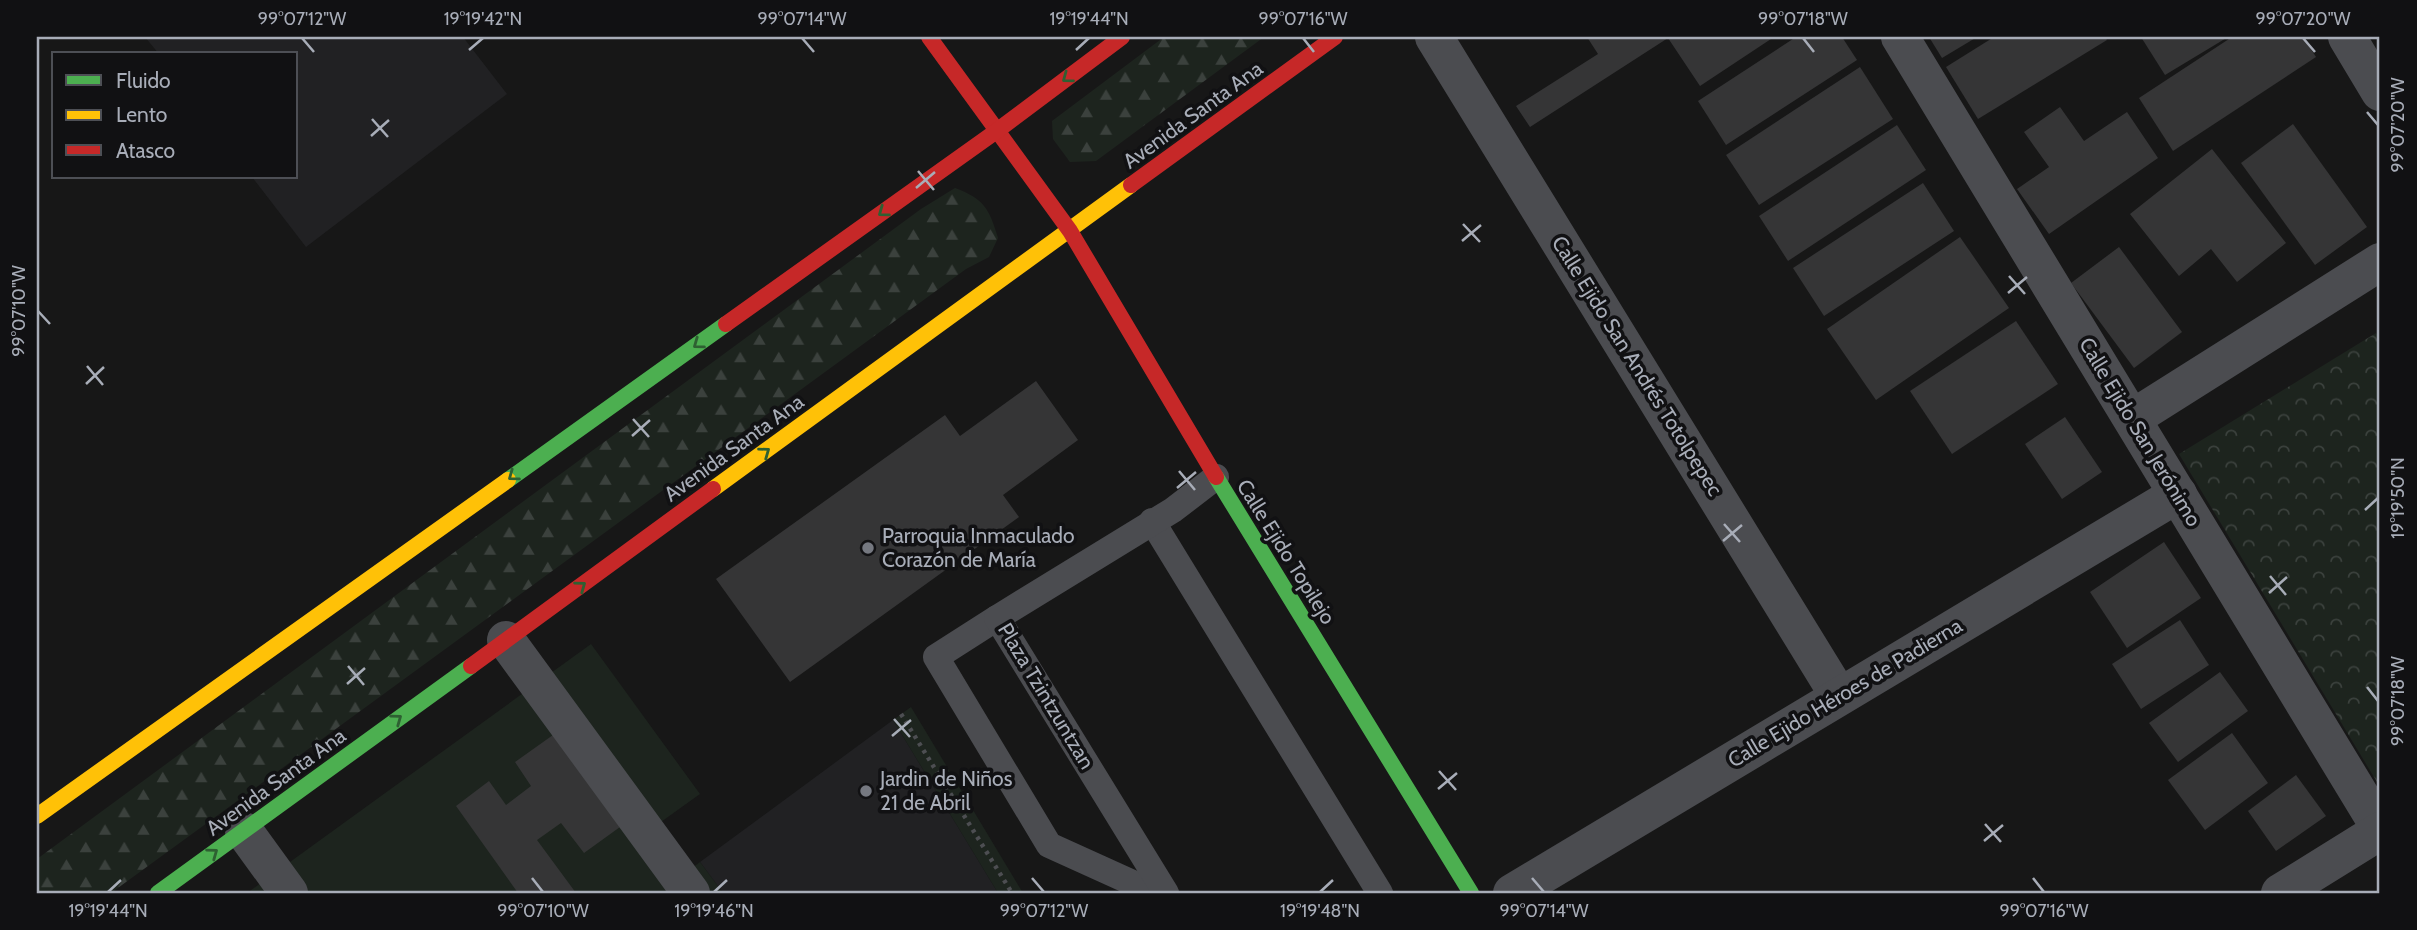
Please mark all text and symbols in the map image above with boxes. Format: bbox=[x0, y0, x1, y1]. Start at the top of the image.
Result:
text: 99°07'12"W bbox=[258, 8, 346, 30]
text: 19°19'42"N bbox=[444, 8, 522, 30]
text: 99°07'14"W bbox=[757, 8, 847, 30]
text: 19°19'44"N bbox=[1049, 8, 1129, 30]
text: 99°07'16"W bbox=[1258, 8, 1348, 30]
text: 99°07'18"W bbox=[1758, 8, 1848, 30]
text: 99°07'20"W bbox=[2255, 8, 2351, 30]
legend bbox=[52, 52, 298, 178]
street label: Avenida Santa Ana bbox=[1118, 56, 1267, 174]
text: Fluido bbox=[116, 68, 171, 93]
one-way arrow bbox=[1063, 69, 1075, 82]
text: 99°07'20"W bbox=[2387, 77, 2409, 173]
text: Lento bbox=[116, 102, 167, 127]
text: Atasco bbox=[116, 138, 175, 163]
one-way arrow bbox=[878, 203, 891, 216]
street label: Calle Ejido San Andrés Totolpepec bbox=[1546, 231, 1728, 501]
text: 99°07'10"W bbox=[8, 265, 30, 357]
street label: Calle Ejido San Jerónimo bbox=[2073, 333, 2207, 531]
one-way arrow bbox=[693, 336, 706, 348]
street label: Avenida Santa Ana bbox=[659, 389, 808, 507]
one-way arrow bbox=[757, 448, 770, 460]
text: 19°19'50"N bbox=[2387, 457, 2409, 539]
one-way arrow bbox=[508, 468, 521, 480]
street label: Calle Ejido Topilejo bbox=[1231, 475, 1341, 629]
place label: Parroquia Inmaculado Corazón de María bbox=[882, 523, 1075, 572]
marker: Parroquia Inmaculado Corazón de María bbox=[860, 540, 876, 556]
one-way arrow bbox=[573, 581, 586, 594]
street label: Calle Ejido Héroes de Padierna bbox=[1723, 613, 1967, 773]
street label: Plaza Tzintzuntzan bbox=[993, 618, 1100, 773]
text: 99°07'18"W bbox=[2387, 656, 2409, 746]
one-way arrow bbox=[389, 715, 402, 728]
street label: Avenida Santa Ana bbox=[201, 723, 350, 841]
place label: Jardin de Niños 21 de Abril bbox=[879, 766, 1013, 815]
marker: Jardin de Niños 21 de Abril bbox=[858, 783, 874, 799]
one-way arrow bbox=[205, 849, 218, 861]
text: 19°19'44"N bbox=[68, 900, 148, 922]
text: 99°07'10"W bbox=[497, 900, 589, 922]
text: 19°19'46"N bbox=[674, 900, 754, 922]
text: 99°07'12"W bbox=[1000, 900, 1088, 922]
text: 19°19'48"N bbox=[1280, 900, 1360, 922]
text: 99°07'14"W bbox=[1499, 900, 1589, 922]
text: 99°07'16"W bbox=[1999, 900, 2089, 922]

